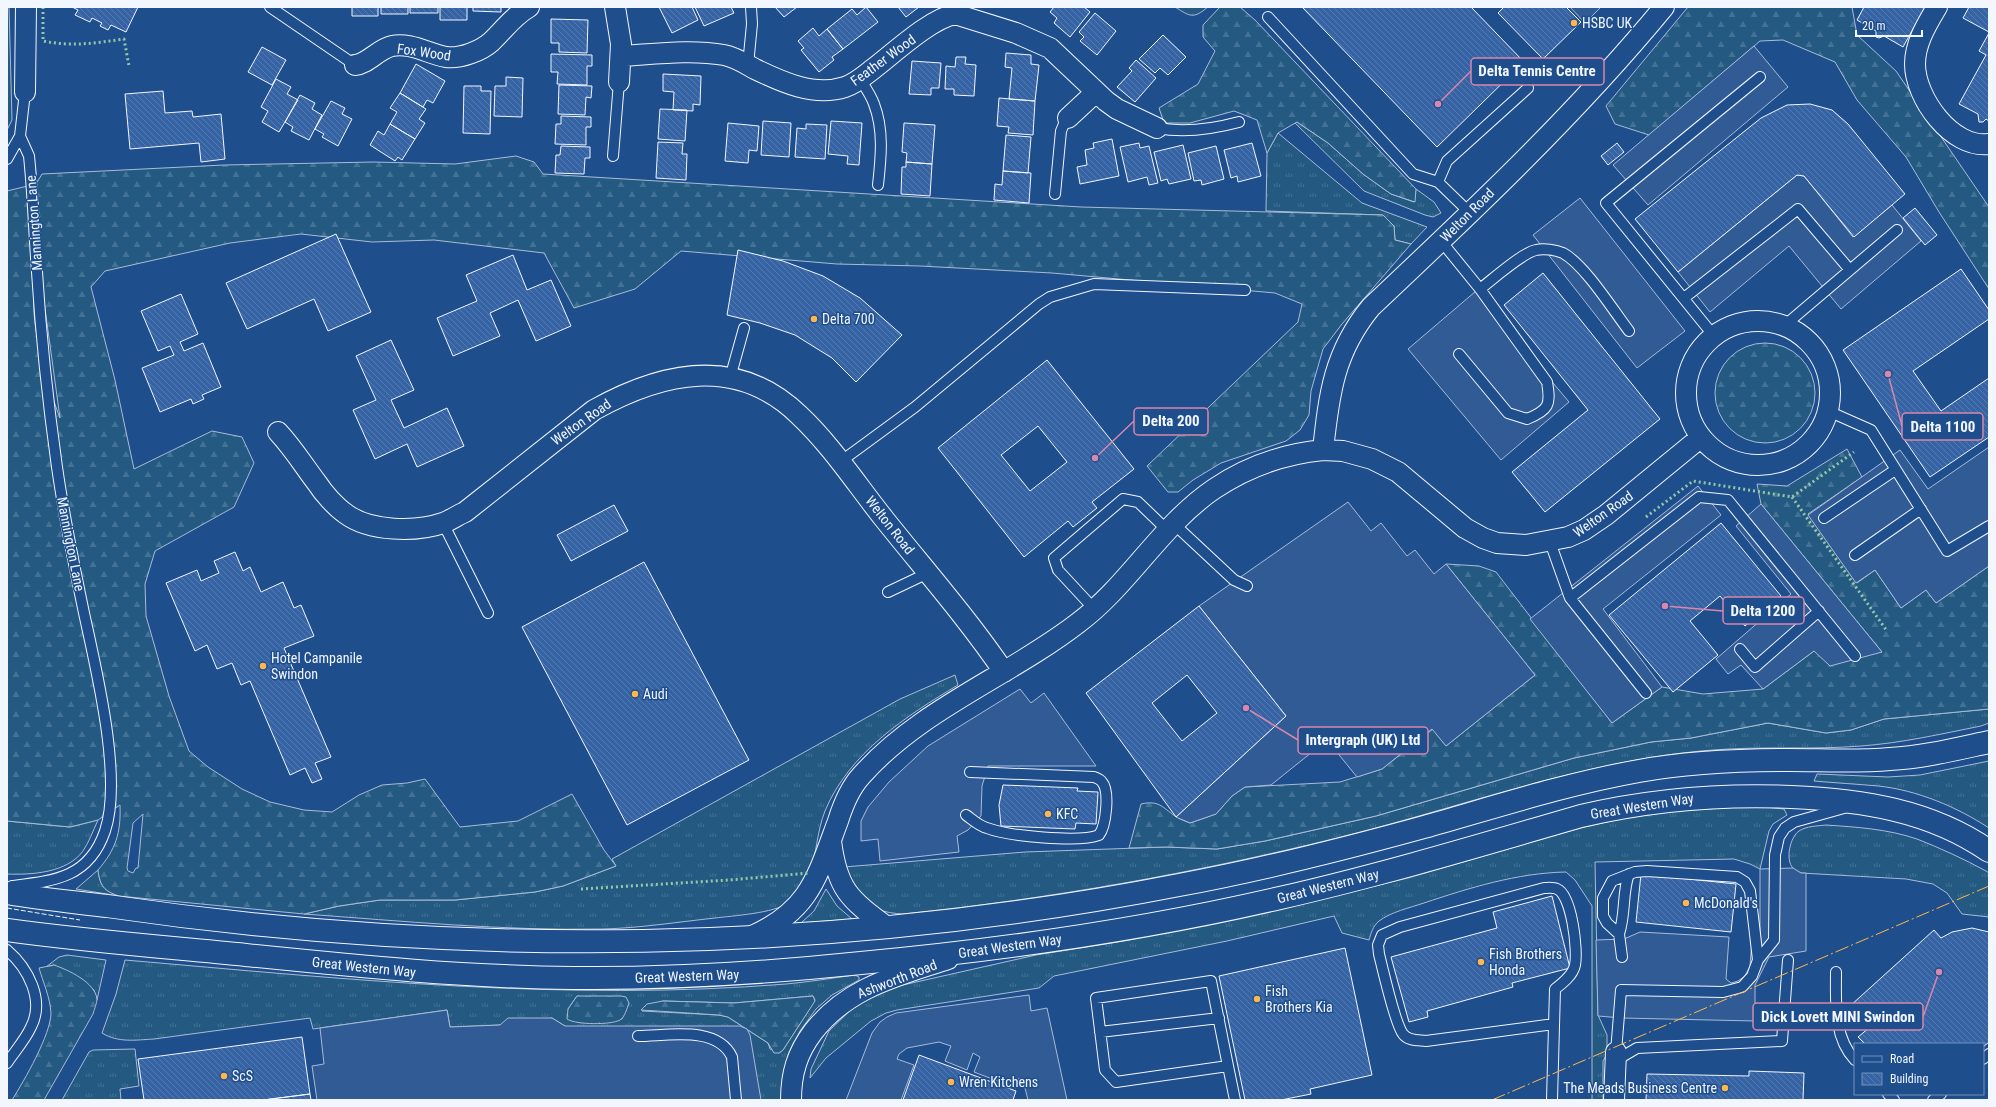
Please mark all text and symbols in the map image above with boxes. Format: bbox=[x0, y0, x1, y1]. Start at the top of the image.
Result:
scale bar bbox=[1856, 12, 1922, 38]
place label: HSBC UK bbox=[1582, 15, 1633, 31]
marker: HSBC UK bbox=[1569, 18, 1579, 28]
text: 20 m bbox=[1862, 19, 1886, 33]
street label: Feather Wood bbox=[847, 31, 919, 89]
street label: Fox Wood bbox=[396, 40, 452, 64]
callout: Delta Tennis Centre bbox=[1471, 58, 1604, 85]
text: Delta Tennis Centre bbox=[1478, 62, 1596, 80]
street label: Mannington Lane bbox=[23, 174, 45, 271]
street label: Welton Road bbox=[1437, 185, 1497, 245]
place label: Delta 700 bbox=[822, 311, 875, 327]
marker: Delta 700 bbox=[809, 314, 819, 324]
street label: Welton Road bbox=[548, 396, 614, 448]
callout: Delta 200 bbox=[1134, 408, 1208, 435]
text: Delta 200 bbox=[1142, 412, 1200, 430]
callout: Delta 1100 bbox=[1902, 413, 1983, 440]
text: Delta 1100 bbox=[1911, 418, 1975, 436]
street label: Welton Road bbox=[1570, 488, 1636, 540]
street label: Welton Road bbox=[862, 493, 918, 557]
street label: Mannington Lane bbox=[54, 496, 88, 593]
callout: Delta 1200 bbox=[1723, 597, 1804, 624]
text: Delta 1200 bbox=[1731, 602, 1795, 620]
place label: Hotel Campanile Swindon bbox=[271, 650, 363, 682]
marker: Hotel Campanile Swindon bbox=[258, 661, 268, 671]
place label: Audi bbox=[643, 686, 668, 702]
marker: Audi bbox=[630, 689, 640, 699]
callout: Intergraph (UK) Ltd bbox=[1298, 727, 1428, 754]
text: Intergraph (UK) Ltd bbox=[1306, 731, 1420, 749]
street label: Great Western Way bbox=[1589, 790, 1695, 822]
place label: KFC bbox=[1056, 806, 1078, 822]
marker: KFC bbox=[1043, 809, 1053, 819]
street label: Great Western Way bbox=[1275, 866, 1381, 906]
place label: McDonald's bbox=[1694, 895, 1758, 911]
marker: McDonald's bbox=[1681, 898, 1691, 908]
street label: Great Western Way bbox=[957, 931, 1063, 961]
place label: Fish Brothers Honda bbox=[1489, 946, 1562, 978]
street label: Great Western Way bbox=[311, 954, 417, 980]
street label: Ashworth Road bbox=[855, 956, 939, 1002]
marker: Fish Brothers Honda bbox=[1476, 957, 1486, 967]
street label: Great Western Way bbox=[635, 966, 740, 986]
place label: Fish Brothers Kia bbox=[1265, 983, 1333, 1015]
marker: Fish Brothers Kia bbox=[1252, 994, 1262, 1004]
callout: Dick Lovett MINI Swindon bbox=[1753, 1003, 1923, 1030]
text: Dick Lovett MINI Swindon bbox=[1761, 1008, 1915, 1026]
legend bbox=[1854, 1043, 1984, 1095]
text: Road bbox=[1890, 1052, 1914, 1066]
place label: ScS bbox=[232, 1068, 253, 1084]
marker: ScS bbox=[219, 1071, 229, 1081]
text: Building bbox=[1890, 1072, 1928, 1086]
place label: Wren Kitchens bbox=[959, 1074, 1038, 1090]
marker: Wren Kitchens bbox=[946, 1077, 956, 1087]
place label: The Meads Business Centre bbox=[1563, 1080, 1717, 1096]
marker: The Meads Business Centre bbox=[1720, 1083, 1730, 1093]

